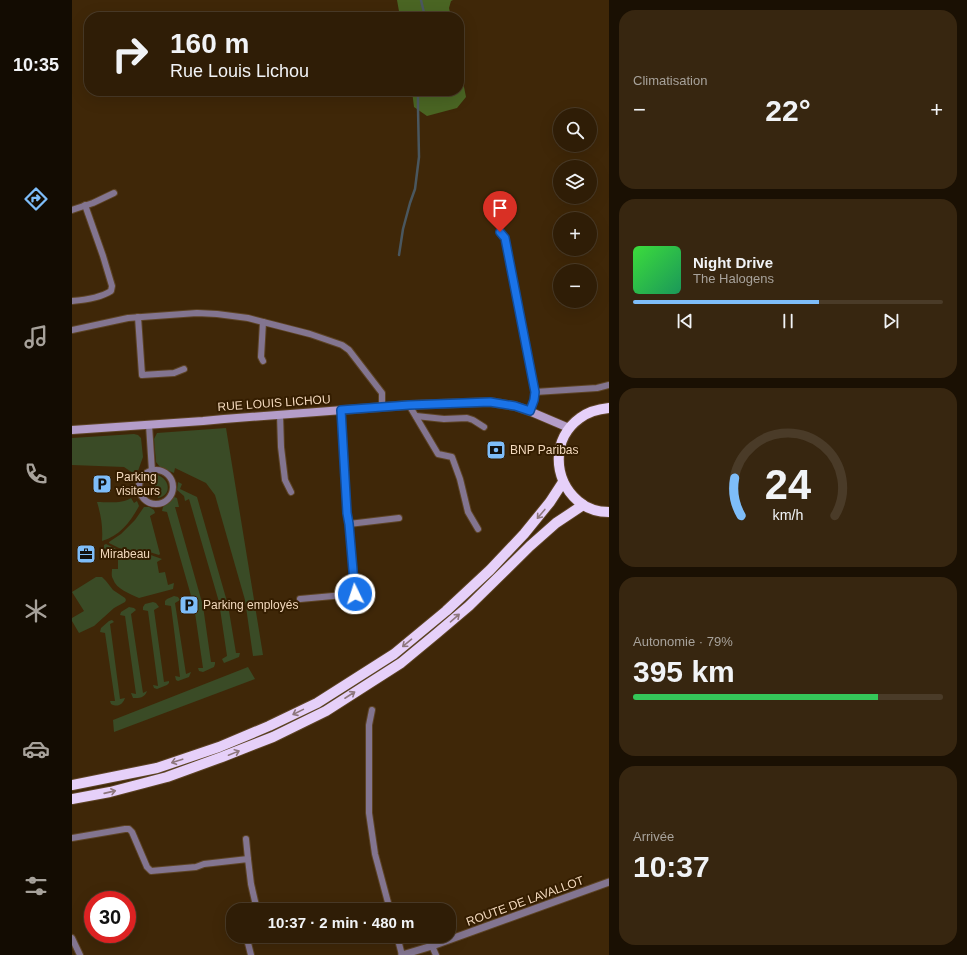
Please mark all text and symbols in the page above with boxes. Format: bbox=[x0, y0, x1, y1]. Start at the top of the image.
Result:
icon: right bbox=[104, 28, 156, 80]
text: 160 m bbox=[170, 28, 249, 59]
text: 10:35 bbox=[13, 55, 59, 75]
text: Rue Louis Lichou bbox=[170, 61, 309, 81]
text: Climatisation bbox=[633, 73, 707, 88]
text: 22° bbox=[765, 94, 811, 127]
text: − bbox=[633, 97, 646, 122]
text: + bbox=[930, 97, 943, 122]
map controls bbox=[553, 108, 597, 308]
button: search bbox=[553, 108, 597, 152]
button: layers bbox=[553, 160, 597, 204]
icon: directions bbox=[22, 185, 50, 213]
pin bbox=[483, 191, 517, 232]
icon: arrive bbox=[489, 197, 511, 219]
button: + bbox=[553, 212, 597, 256]
text: Night Drive bbox=[693, 254, 773, 271]
button: − bbox=[553, 264, 597, 308]
text: The Halogens bbox=[693, 271, 774, 286]
icon: previous bbox=[674, 310, 696, 332]
icon: pause bbox=[777, 310, 799, 332]
icon: next bbox=[880, 310, 902, 332]
icon: music bbox=[22, 323, 50, 351]
street label: RUE LOUIS LICHOU bbox=[217, 392, 331, 414]
bank icon: BNP Paribas bbox=[485, 439, 507, 461]
place label: BNP Paribas bbox=[510, 443, 578, 457]
icon: phone bbox=[22, 460, 50, 488]
text: 24 bbox=[765, 460, 811, 507]
place label: Parking visiteurs bbox=[116, 470, 160, 498]
parking icon: Parking visiteurs bbox=[91, 473, 113, 495]
text: km/h bbox=[773, 506, 804, 522]
one-way arrow bbox=[536, 509, 545, 519]
office icon: Mirabeau bbox=[75, 543, 97, 565]
place label: Mirabeau bbox=[100, 547, 150, 561]
position arrow bbox=[334, 573, 376, 615]
parking icon: Parking employés bbox=[178, 594, 200, 616]
icon: climate bbox=[22, 597, 50, 625]
place label: Parking employés bbox=[203, 598, 298, 612]
one-way arrow bbox=[450, 613, 460, 623]
text: Autonomie · 79% bbox=[633, 634, 733, 649]
one-way arrow bbox=[402, 639, 413, 648]
text: 395 km bbox=[633, 655, 735, 688]
one-way arrow bbox=[344, 691, 355, 699]
one-way arrow bbox=[292, 709, 304, 716]
icon: car bbox=[22, 735, 50, 763]
one-way arrow bbox=[228, 748, 240, 756]
one-way arrow bbox=[171, 758, 184, 765]
one-way arrow bbox=[103, 787, 116, 795]
text: Arrivée bbox=[633, 829, 674, 844]
text: 10:37 bbox=[633, 850, 710, 883]
icon: filters bbox=[22, 872, 50, 900]
street label: ROUTE DE LAVALLOT bbox=[464, 873, 586, 929]
speed limit sign: 30 bbox=[84, 891, 136, 943]
text: 10:37 · 2 min · 480 m bbox=[268, 914, 414, 931]

